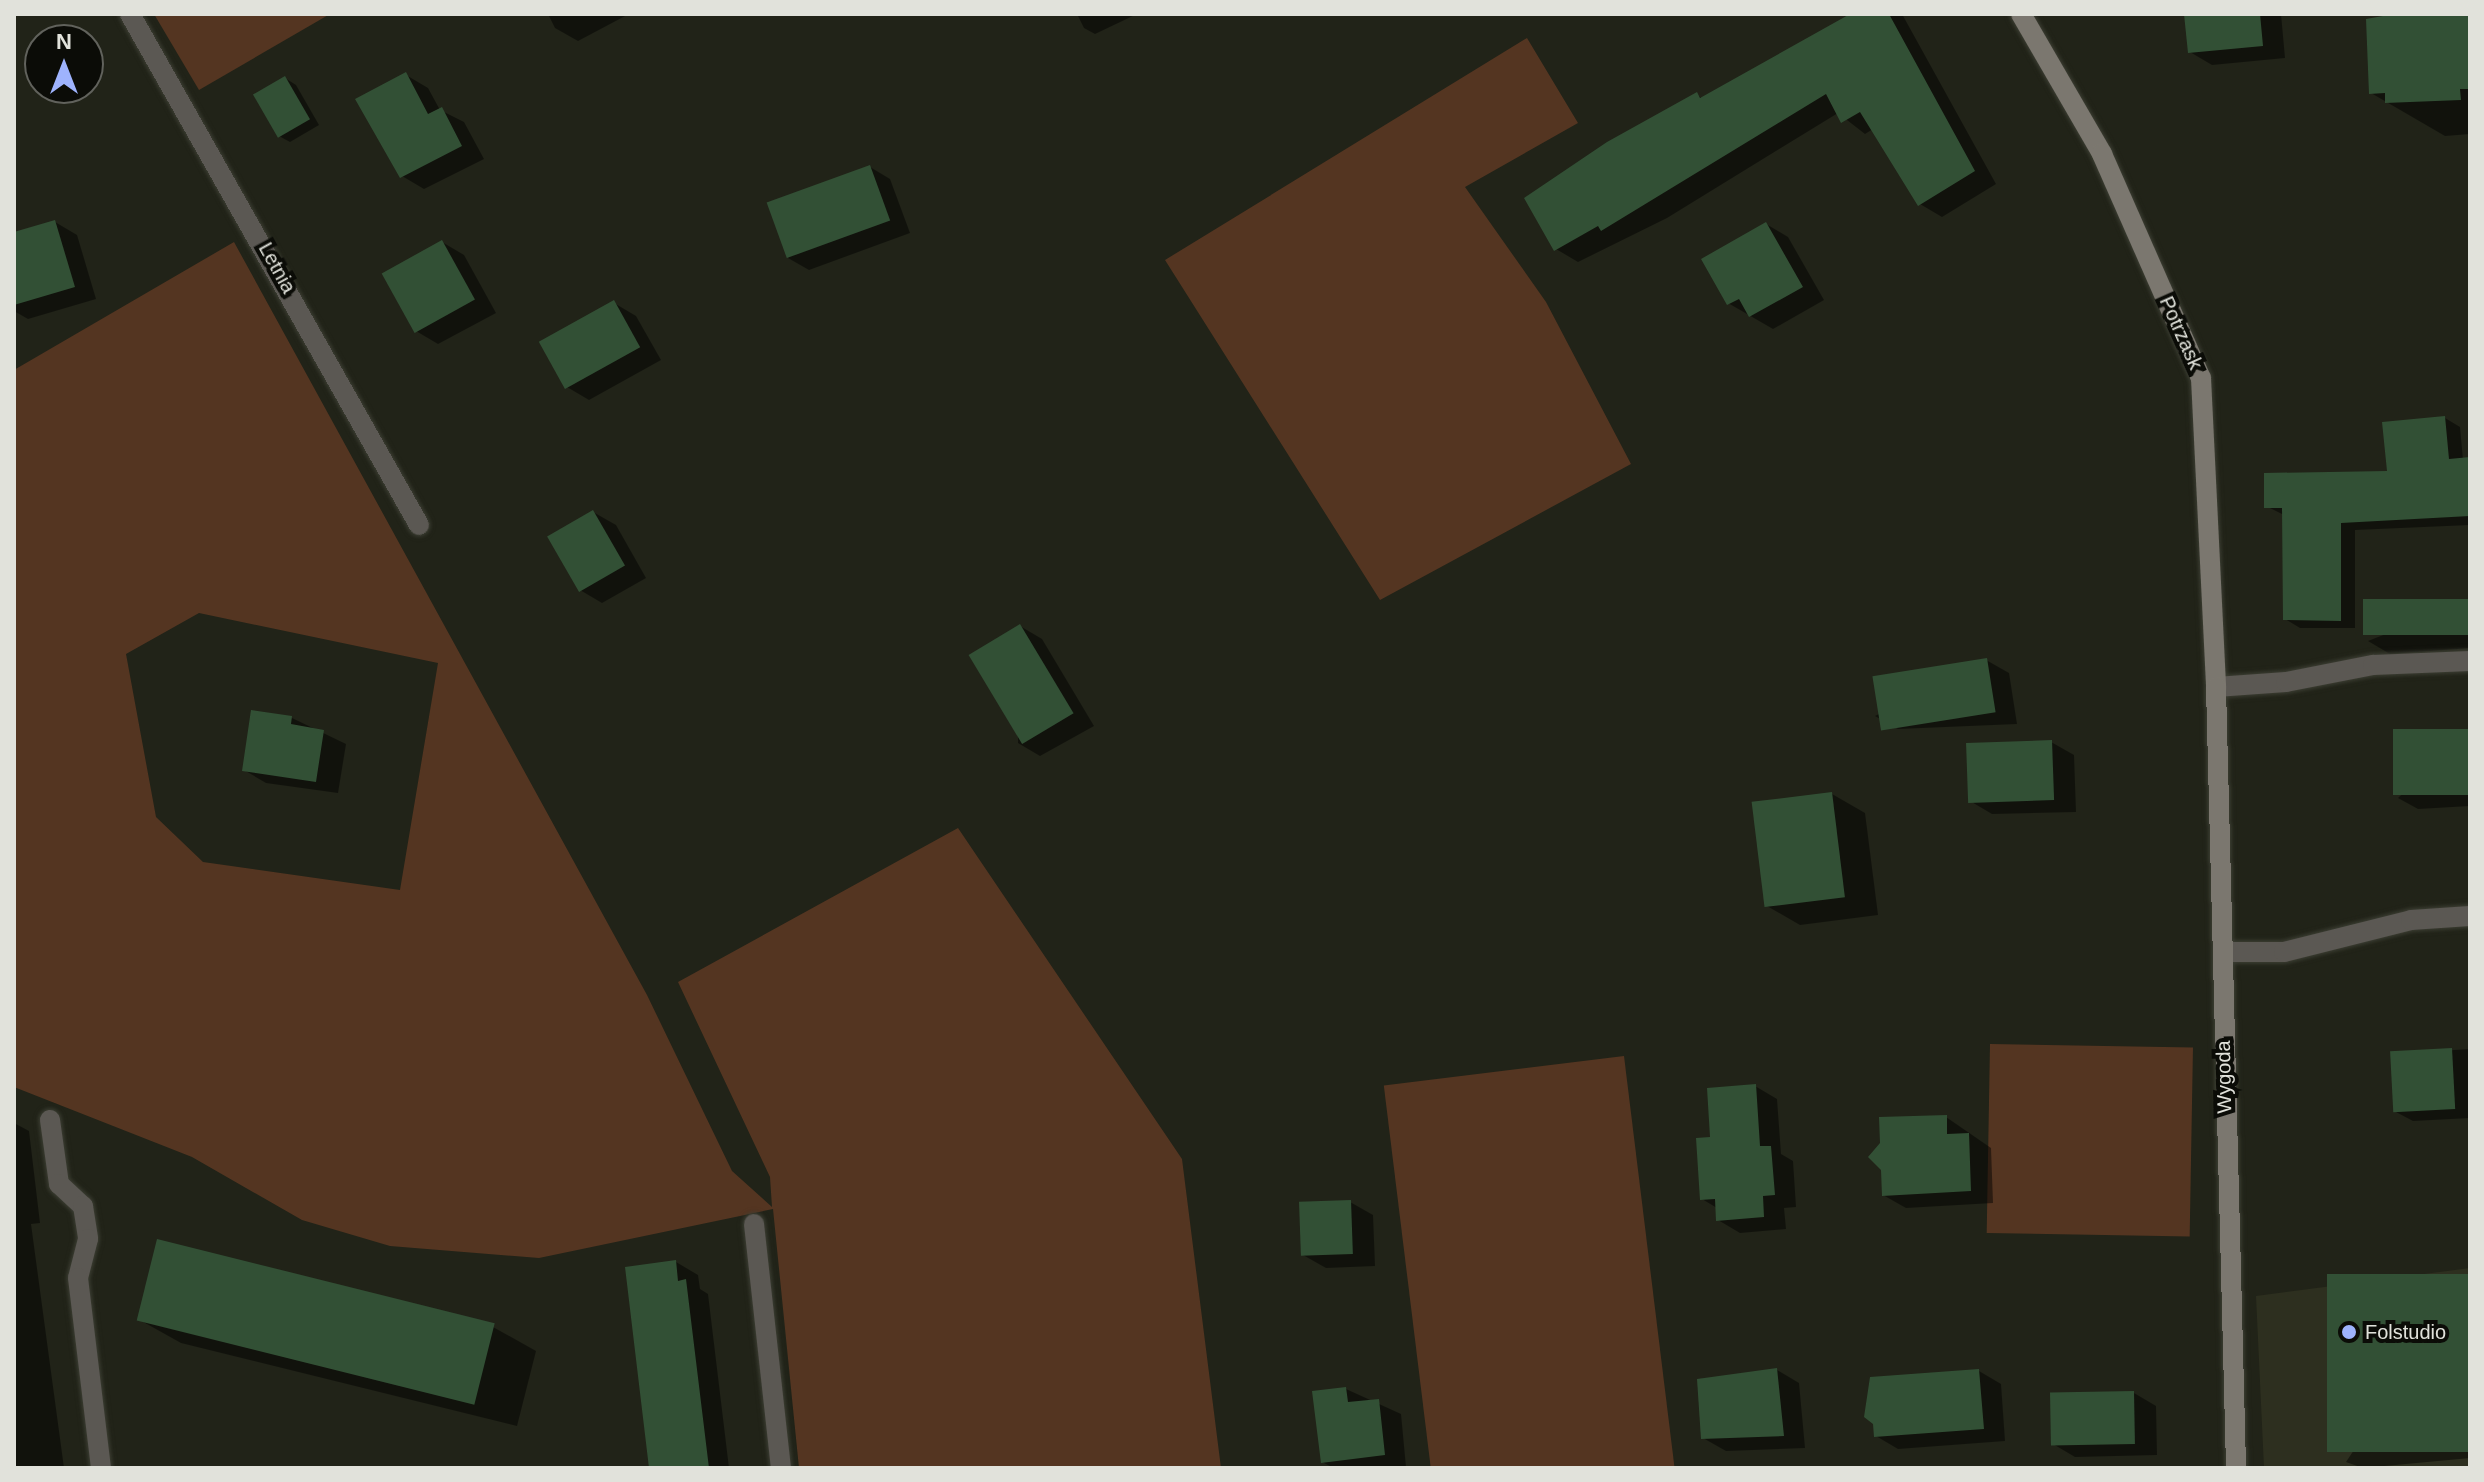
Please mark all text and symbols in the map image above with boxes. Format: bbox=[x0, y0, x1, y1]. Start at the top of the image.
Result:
north arrow bbox=[24, 24, 104, 104]
text: N bbox=[56, 29, 72, 54]
street label: Letnia bbox=[253, 238, 301, 298]
street label: Potrzask bbox=[2154, 293, 2208, 373]
street label: Wygoda bbox=[2211, 1040, 2237, 1114]
place label: Folstudio bbox=[2365, 1320, 2446, 1344]
marker: Folstudio bbox=[2340, 1323, 2358, 1341]

